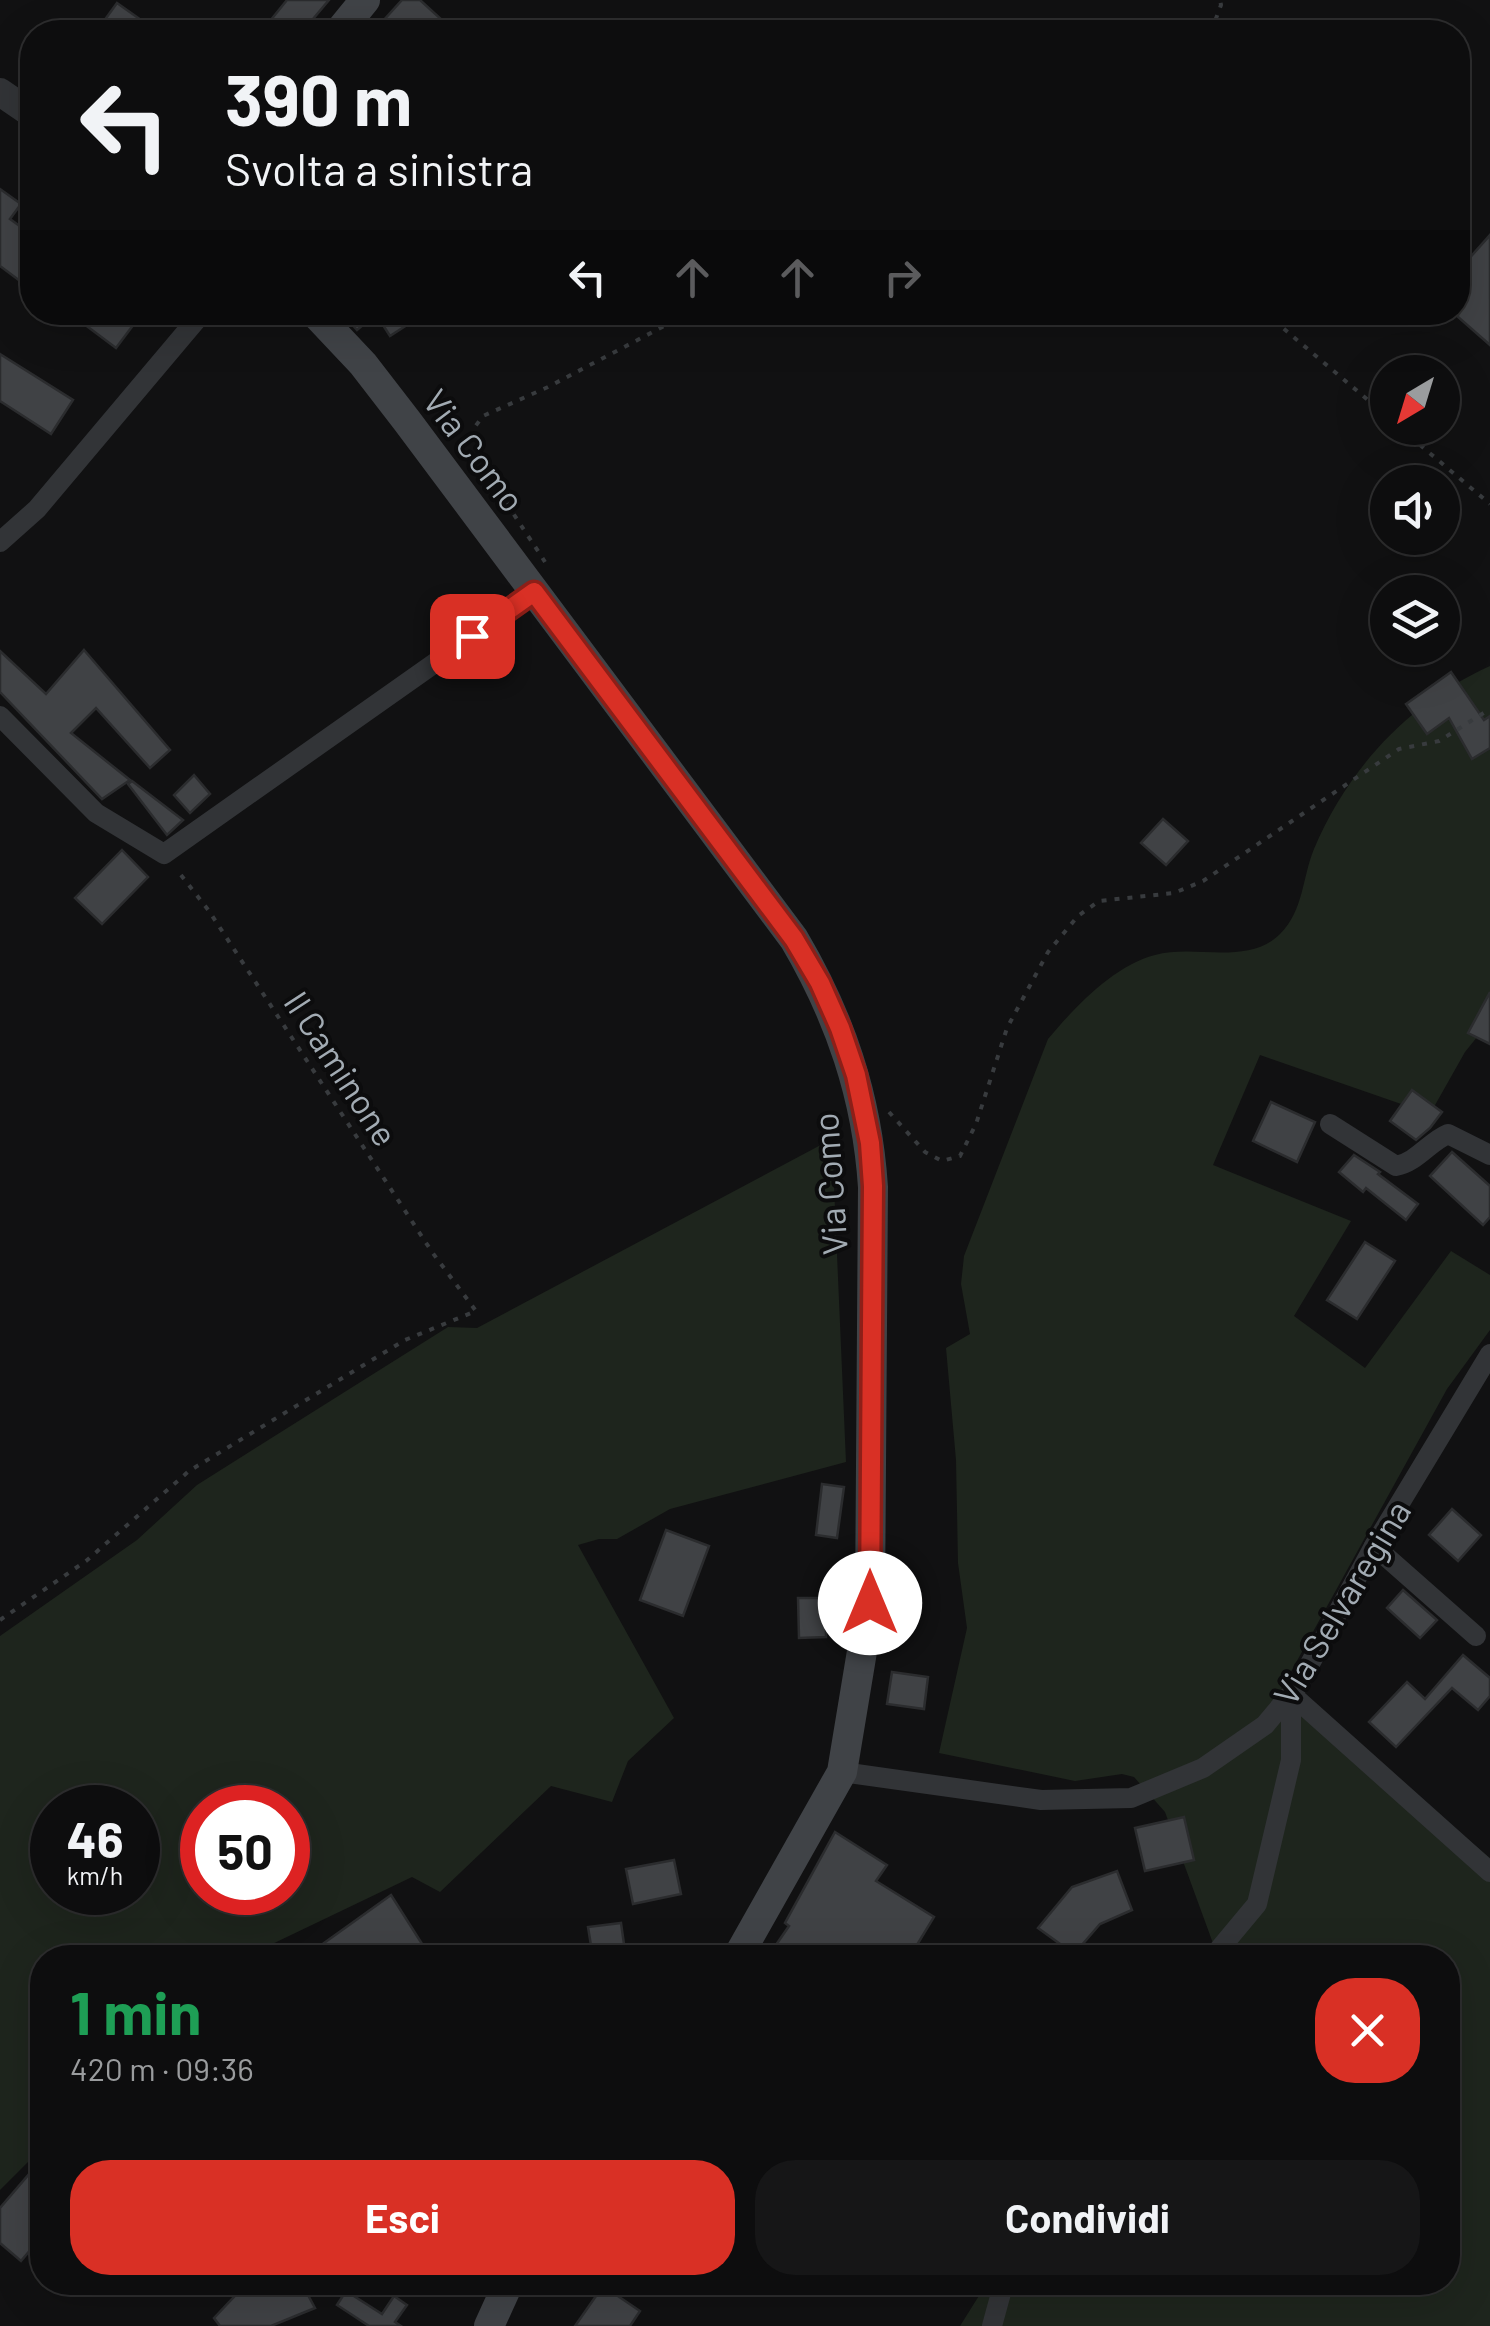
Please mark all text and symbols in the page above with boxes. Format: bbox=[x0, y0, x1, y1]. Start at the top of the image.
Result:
text: 390 m bbox=[225, 56, 412, 140]
icon: left bbox=[60, 60, 190, 190]
text: Svolta a sinistra bbox=[225, 141, 533, 195]
icon: left bbox=[560, 250, 615, 305]
icon: ahead bbox=[665, 250, 720, 305]
icon: ahead bbox=[770, 250, 825, 305]
icon: right bbox=[875, 250, 930, 305]
north arrow bbox=[1370, 355, 1460, 445]
map controls bbox=[1370, 355, 1460, 665]
street label: Via Como bbox=[415, 380, 535, 520]
button: sound bbox=[1370, 465, 1460, 555]
button: layers bbox=[1370, 575, 1460, 665]
pin bbox=[430, 594, 515, 679]
icon: arrive bbox=[445, 609, 500, 664]
street label: Il Caminone bbox=[277, 983, 407, 1153]
street label: Via Como bbox=[803, 1111, 855, 1257]
street label: Via Selvaregina bbox=[1263, 1492, 1419, 1712]
position arrow bbox=[818, 1551, 922, 1655]
speed limit sign: 50 bbox=[180, 1785, 310, 1915]
text: 46 bbox=[66, 1808, 124, 1868]
text: km/h bbox=[67, 1860, 123, 1890]
text: 1 min bbox=[70, 1975, 201, 2047]
button: close bbox=[1315, 1978, 1420, 2083]
text: 420 m · 09:36 bbox=[70, 2049, 254, 2087]
button: Esci bbox=[70, 2160, 735, 2275]
button: Condividi bbox=[755, 2160, 1420, 2275]

